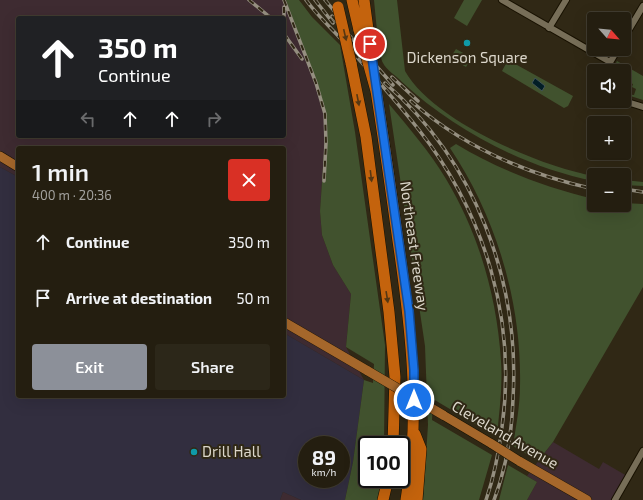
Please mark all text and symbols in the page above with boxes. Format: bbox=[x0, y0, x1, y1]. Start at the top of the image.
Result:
north arrow bbox=[587, 12, 631, 56]
map controls bbox=[587, 12, 631, 212]
pin bbox=[353, 27, 387, 61]
one-way arrow bbox=[342, 29, 348, 41]
text: 350 m bbox=[98, 30, 178, 64]
icon: ahead bbox=[32, 32, 84, 84]
icon: arrive bbox=[359, 33, 381, 55]
marker: Dickenson Square bbox=[462, 38, 472, 48]
place label: Dickenson Square bbox=[406, 48, 528, 66]
text: Continue bbox=[98, 64, 171, 86]
button: sound bbox=[587, 64, 631, 108]
one-way arrow bbox=[356, 94, 362, 106]
icon: left bbox=[77, 108, 99, 130]
icon: ahead bbox=[119, 108, 141, 130]
icon: ahead bbox=[161, 108, 183, 130]
icon: right bbox=[203, 108, 225, 130]
button: + bbox=[587, 116, 631, 160]
text: 1 min bbox=[32, 157, 89, 186]
button: close bbox=[228, 159, 270, 201]
button: − bbox=[587, 168, 631, 212]
one-way arrow bbox=[368, 170, 374, 182]
street label: Northeast Freeway bbox=[397, 180, 433, 312]
text: 400 m · 20:36 bbox=[32, 187, 112, 203]
icon: ahead bbox=[32, 231, 54, 253]
text: Continue bbox=[66, 233, 129, 251]
text: 350 m bbox=[228, 233, 270, 251]
icon: arrive bbox=[32, 287, 54, 309]
text: Arrive at destination bbox=[66, 289, 212, 307]
text: 50 m bbox=[236, 289, 270, 307]
one-way arrow bbox=[384, 291, 390, 303]
button: Exit bbox=[32, 344, 147, 390]
button: Share bbox=[155, 344, 270, 390]
position arrow bbox=[393, 379, 435, 421]
street label: Cleveland Avenue bbox=[449, 396, 562, 472]
speed limit sign: 100 bbox=[358, 436, 410, 488]
place label: Drill Hall bbox=[202, 442, 261, 460]
text: 89 bbox=[312, 445, 336, 469]
marker: Drill Hall bbox=[189, 447, 199, 457]
text: km/h bbox=[312, 466, 336, 478]

